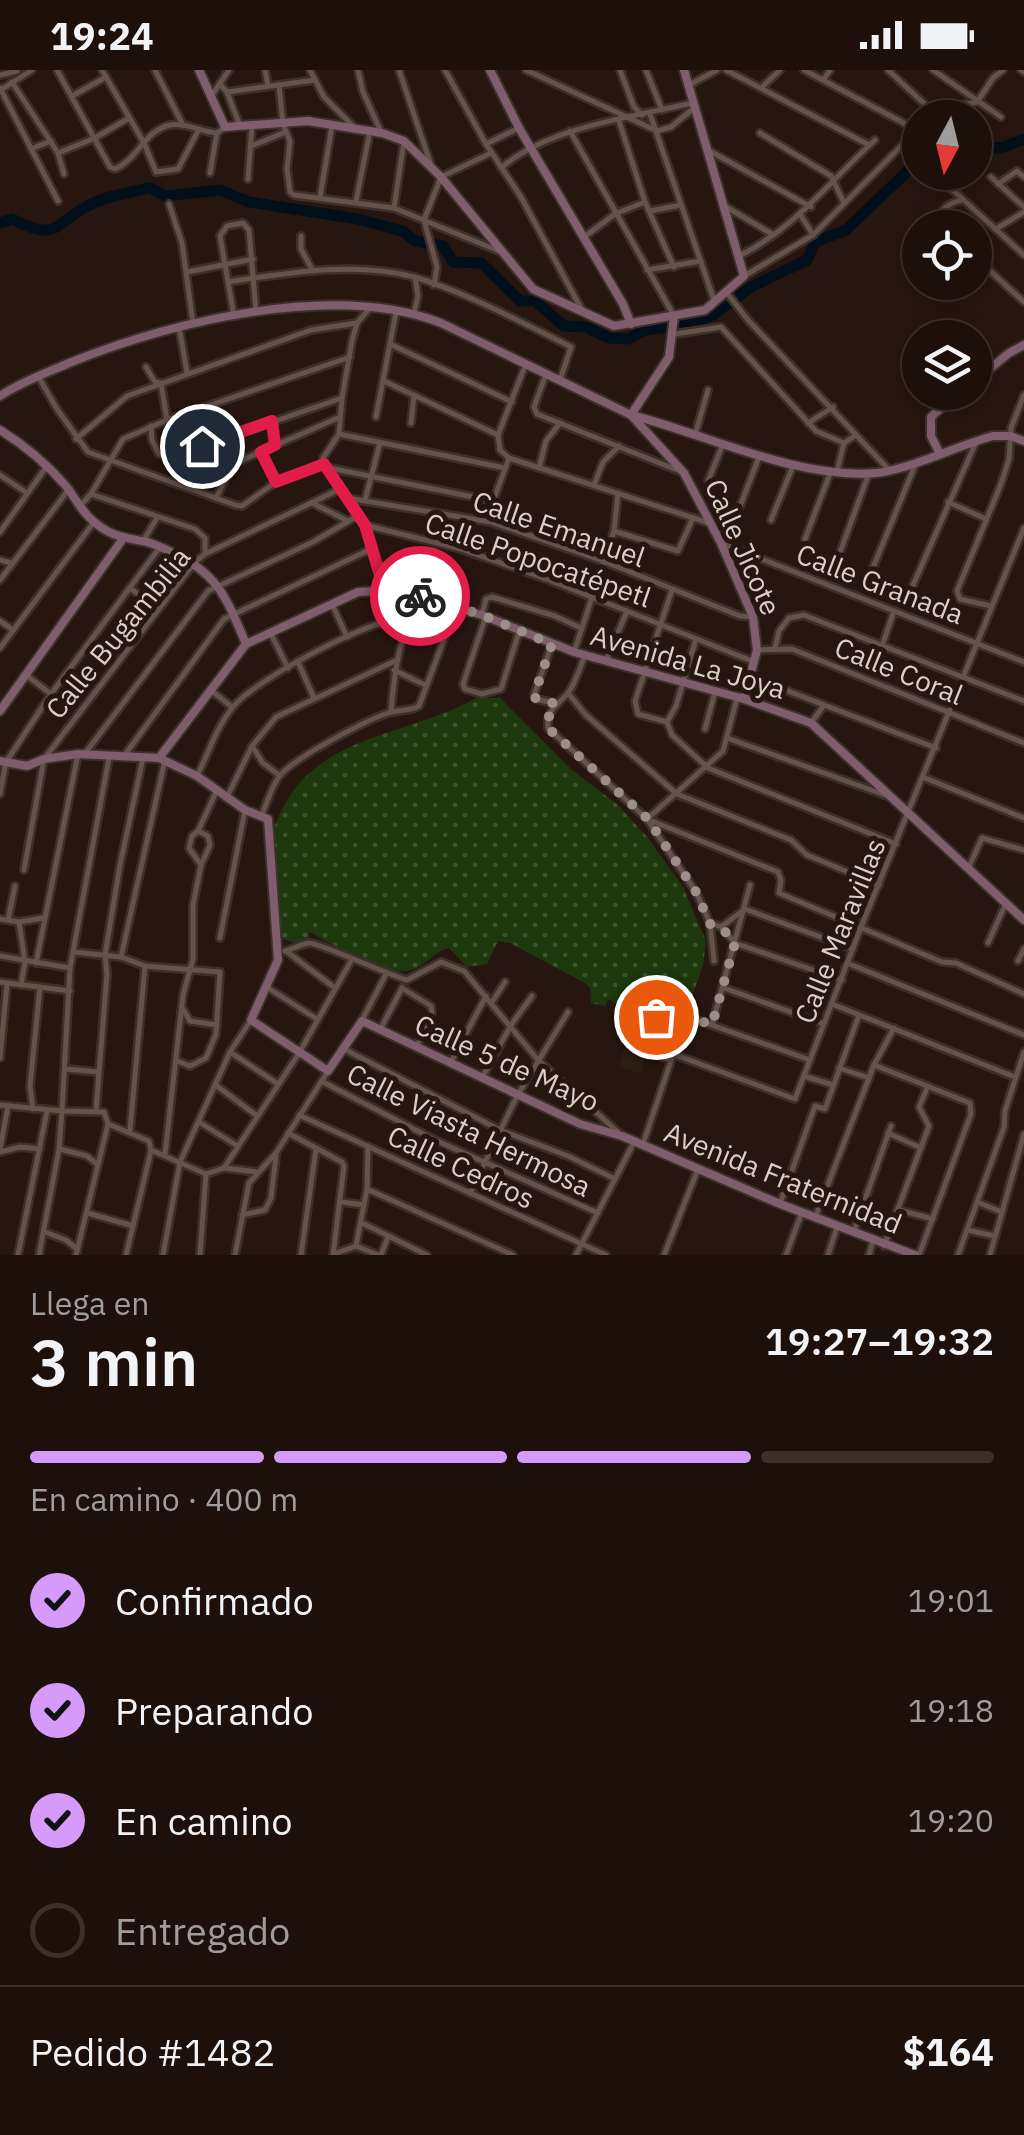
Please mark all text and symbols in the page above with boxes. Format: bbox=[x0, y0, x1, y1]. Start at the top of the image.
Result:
text: 19:24 bbox=[50, 11, 154, 60]
north arrow bbox=[902, 100, 992, 190]
map controls bbox=[902, 100, 992, 410]
button: locate bbox=[902, 210, 992, 300]
button: layers bbox=[902, 320, 992, 410]
pin bbox=[160, 404, 245, 489]
icon: home bbox=[175, 419, 230, 474]
street label: Calle Jicote bbox=[697, 473, 790, 621]
street label: Calle Emanuel bbox=[468, 482, 650, 575]
street label: Calle Popocatépetl bbox=[420, 504, 656, 616]
street label: Calle Granada bbox=[791, 535, 969, 632]
street label: Calle Bugambilia bbox=[37, 539, 198, 726]
courier bbox=[370, 546, 470, 646]
icon: bike bbox=[393, 569, 448, 624]
street label: Avenida La Joya bbox=[586, 616, 790, 707]
street label: Calle Coral bbox=[830, 628, 969, 713]
street label: Calle Maravillas bbox=[786, 833, 893, 1029]
pin bbox=[614, 975, 699, 1060]
icon: bag bbox=[629, 990, 684, 1045]
street label: Calle 5 de Mayo bbox=[409, 1005, 605, 1120]
street label: Calle Viasta Hermosa bbox=[341, 1054, 598, 1205]
street label: Avenida Fraternidad bbox=[659, 1113, 907, 1242]
street label: Calle Cedros bbox=[382, 1116, 541, 1217]
text: Llega en bbox=[30, 1282, 150, 1324]
text: 19:27–19:32 bbox=[765, 1316, 994, 1365]
text: 3 min bbox=[30, 1319, 198, 1404]
text: En camino · 400 m bbox=[30, 1478, 298, 1520]
icon: check bbox=[30, 1573, 85, 1628]
text: Confirmado bbox=[115, 1576, 314, 1625]
text: 19:01 bbox=[908, 1579, 994, 1621]
icon: check bbox=[30, 1683, 85, 1738]
text: Preparando bbox=[115, 1686, 314, 1735]
text: 19:18 bbox=[908, 1689, 994, 1731]
icon: check bbox=[30, 1793, 85, 1848]
text: En camino bbox=[115, 1796, 293, 1845]
text: 19:20 bbox=[908, 1799, 994, 1841]
text: Entregado bbox=[115, 1906, 290, 1955]
text: Pedido #1482 bbox=[30, 2027, 275, 2076]
text: $164 bbox=[903, 2027, 994, 2076]

